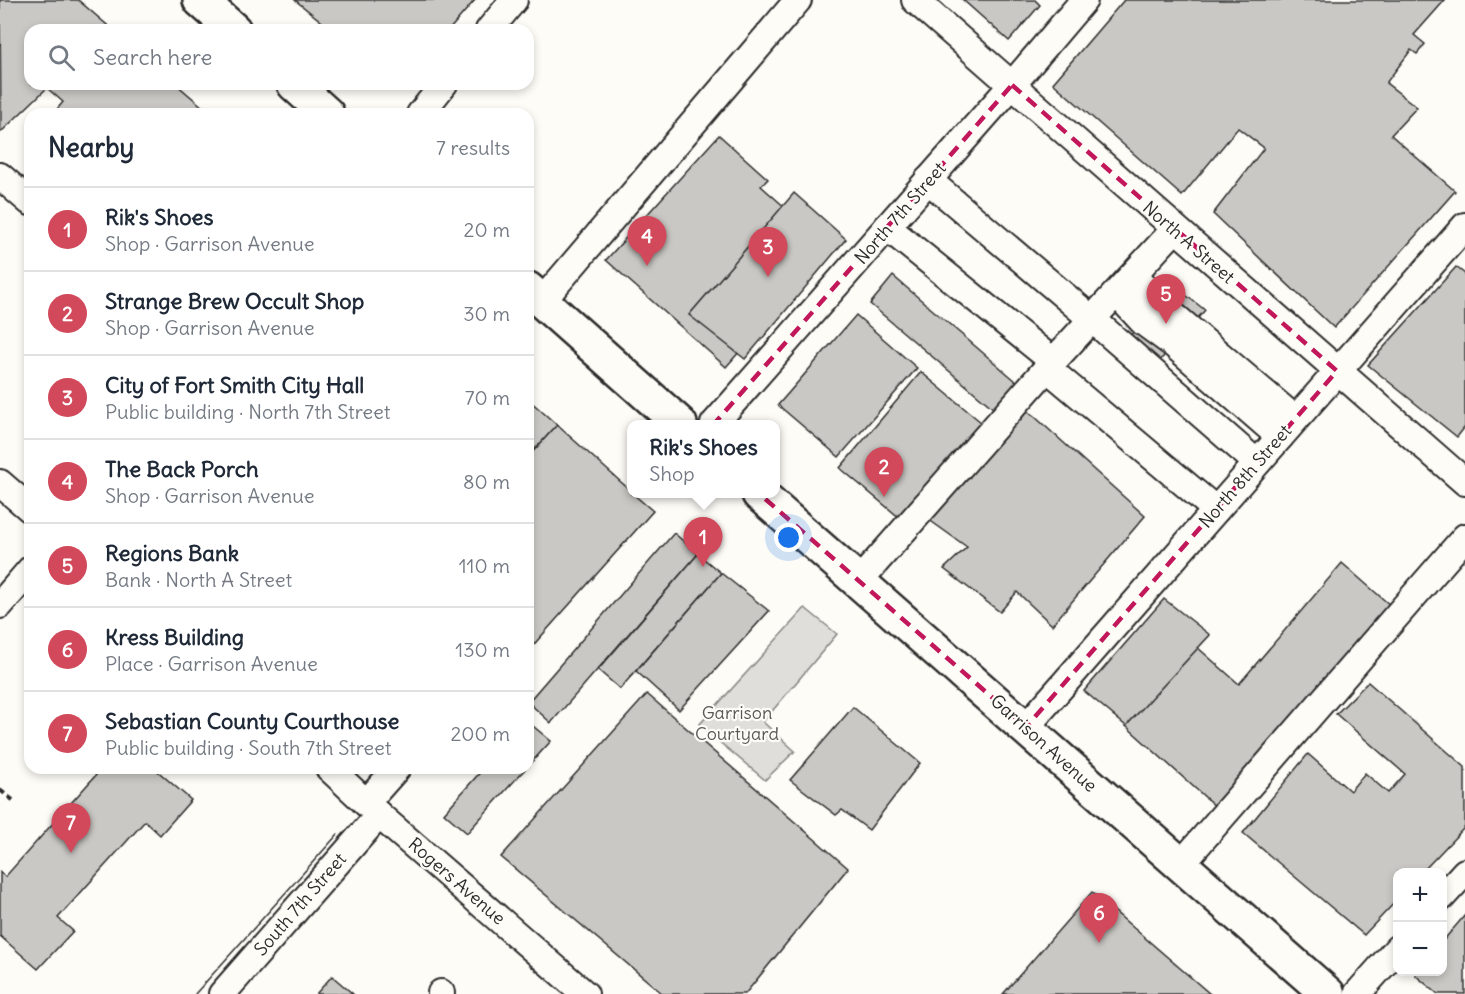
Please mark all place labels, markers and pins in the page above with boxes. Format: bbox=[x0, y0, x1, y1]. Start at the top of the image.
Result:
pin: 4 bbox=[628, 216, 666, 266]
pin: 3 bbox=[748, 228, 788, 277]
pin: 5 bbox=[1146, 274, 1186, 324]
pin: 2 bbox=[864, 448, 904, 497]
pin: 1 bbox=[684, 518, 722, 567]
pin: 7 bbox=[52, 804, 90, 853]
pin: 6 bbox=[1080, 894, 1118, 943]

